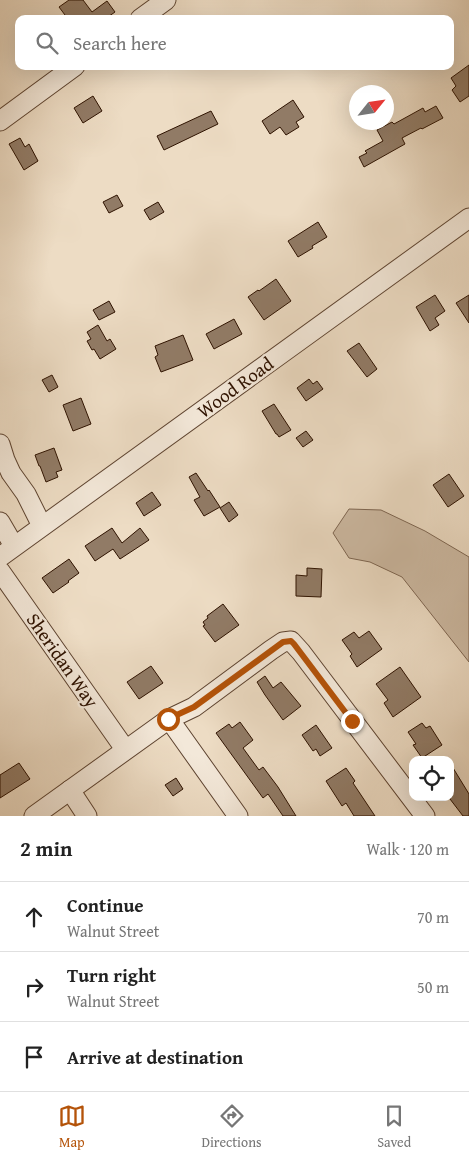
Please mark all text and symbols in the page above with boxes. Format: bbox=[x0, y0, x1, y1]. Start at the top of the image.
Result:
search box bbox=[15, 15, 454, 70]
icon: search bbox=[33, 29, 61, 57]
text: Search here bbox=[73, 29, 167, 57]
north arrow bbox=[349, 85, 394, 130]
street label: Wood Road bbox=[191, 349, 280, 424]
street label: Sheridan Way bbox=[20, 607, 106, 713]
route start bbox=[157, 708, 180, 731]
route end bbox=[341, 710, 364, 733]
map controls bbox=[409, 756, 454, 801]
button: locate bbox=[409, 756, 454, 801]
text: 2 min bbox=[20, 833, 72, 864]
text: Walk · 120 m bbox=[366, 837, 449, 861]
text: Continue bbox=[67, 891, 144, 919]
icon: ahead bbox=[20, 903, 48, 931]
text: 70 m bbox=[417, 905, 449, 929]
text: Walnut Street bbox=[67, 919, 159, 943]
text: Turn right bbox=[67, 961, 156, 989]
icon: right bbox=[20, 973, 48, 1001]
text: 50 m bbox=[417, 975, 449, 999]
text: Walnut Street bbox=[67, 989, 159, 1013]
icon: arrive bbox=[20, 1043, 48, 1071]
text: Arrive at destination bbox=[67, 1043, 243, 1071]
tab: Map bbox=[58, 1102, 86, 1152]
tab: Directions bbox=[201, 1102, 262, 1152]
tab: Saved bbox=[377, 1102, 411, 1152]

